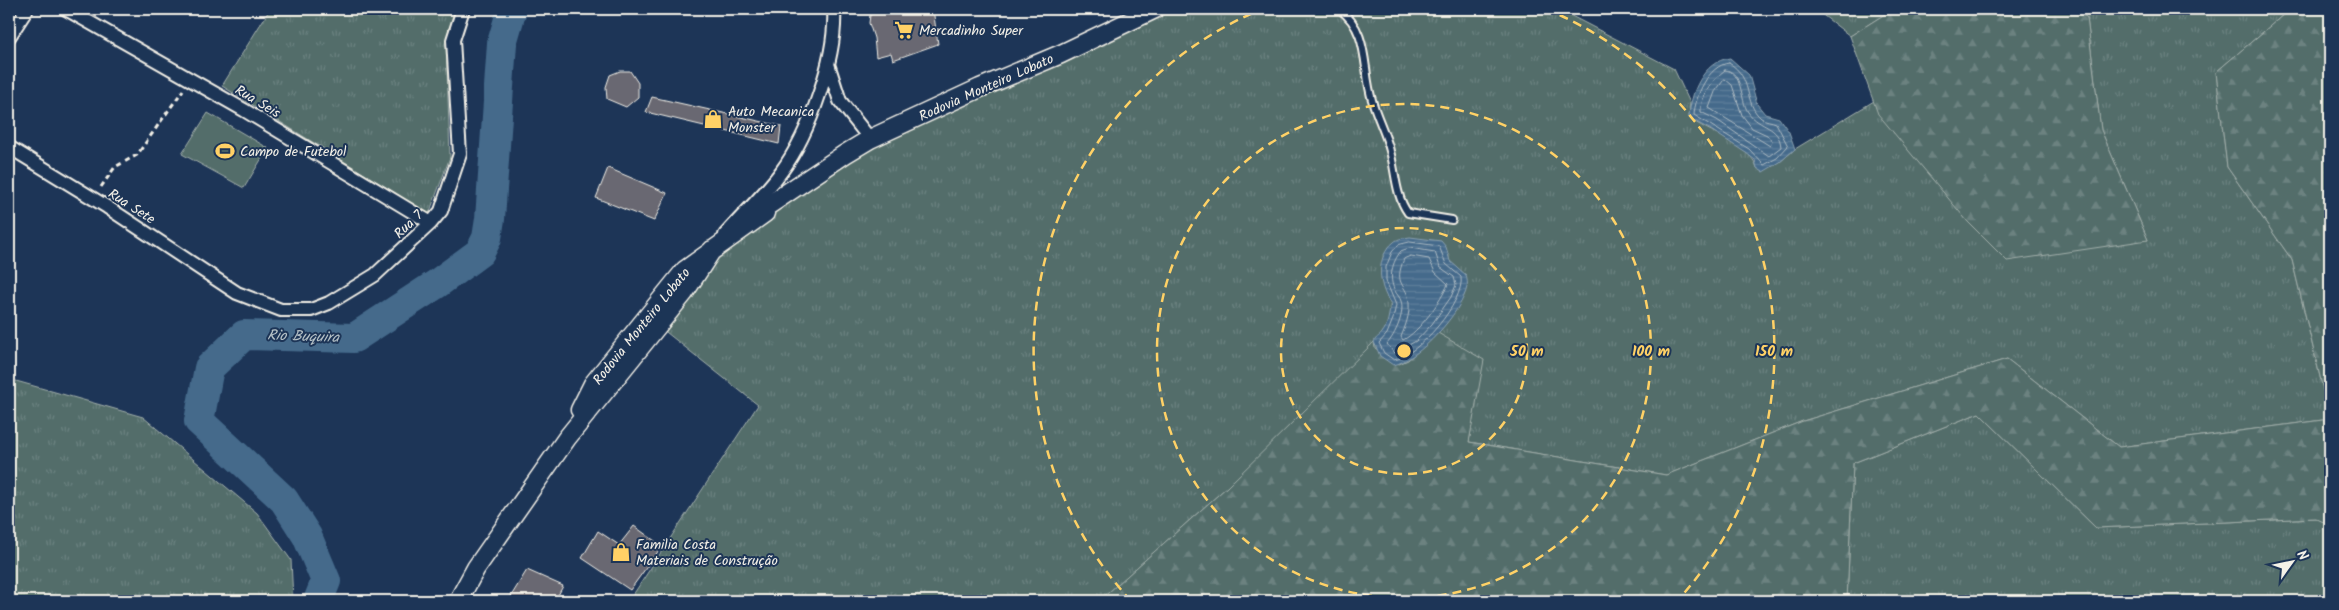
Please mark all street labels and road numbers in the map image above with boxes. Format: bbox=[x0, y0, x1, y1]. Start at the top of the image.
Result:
street label: Rodovia Monteiro Lobato bbox=[916, 48, 1057, 128]
street label: Rua Seis bbox=[230, 80, 285, 124]
street label: Rua Sete bbox=[103, 183, 160, 231]
street label: Rua 7 bbox=[389, 205, 429, 244]
street label: Rodovia Monteiro Lobato bbox=[587, 263, 696, 390]

